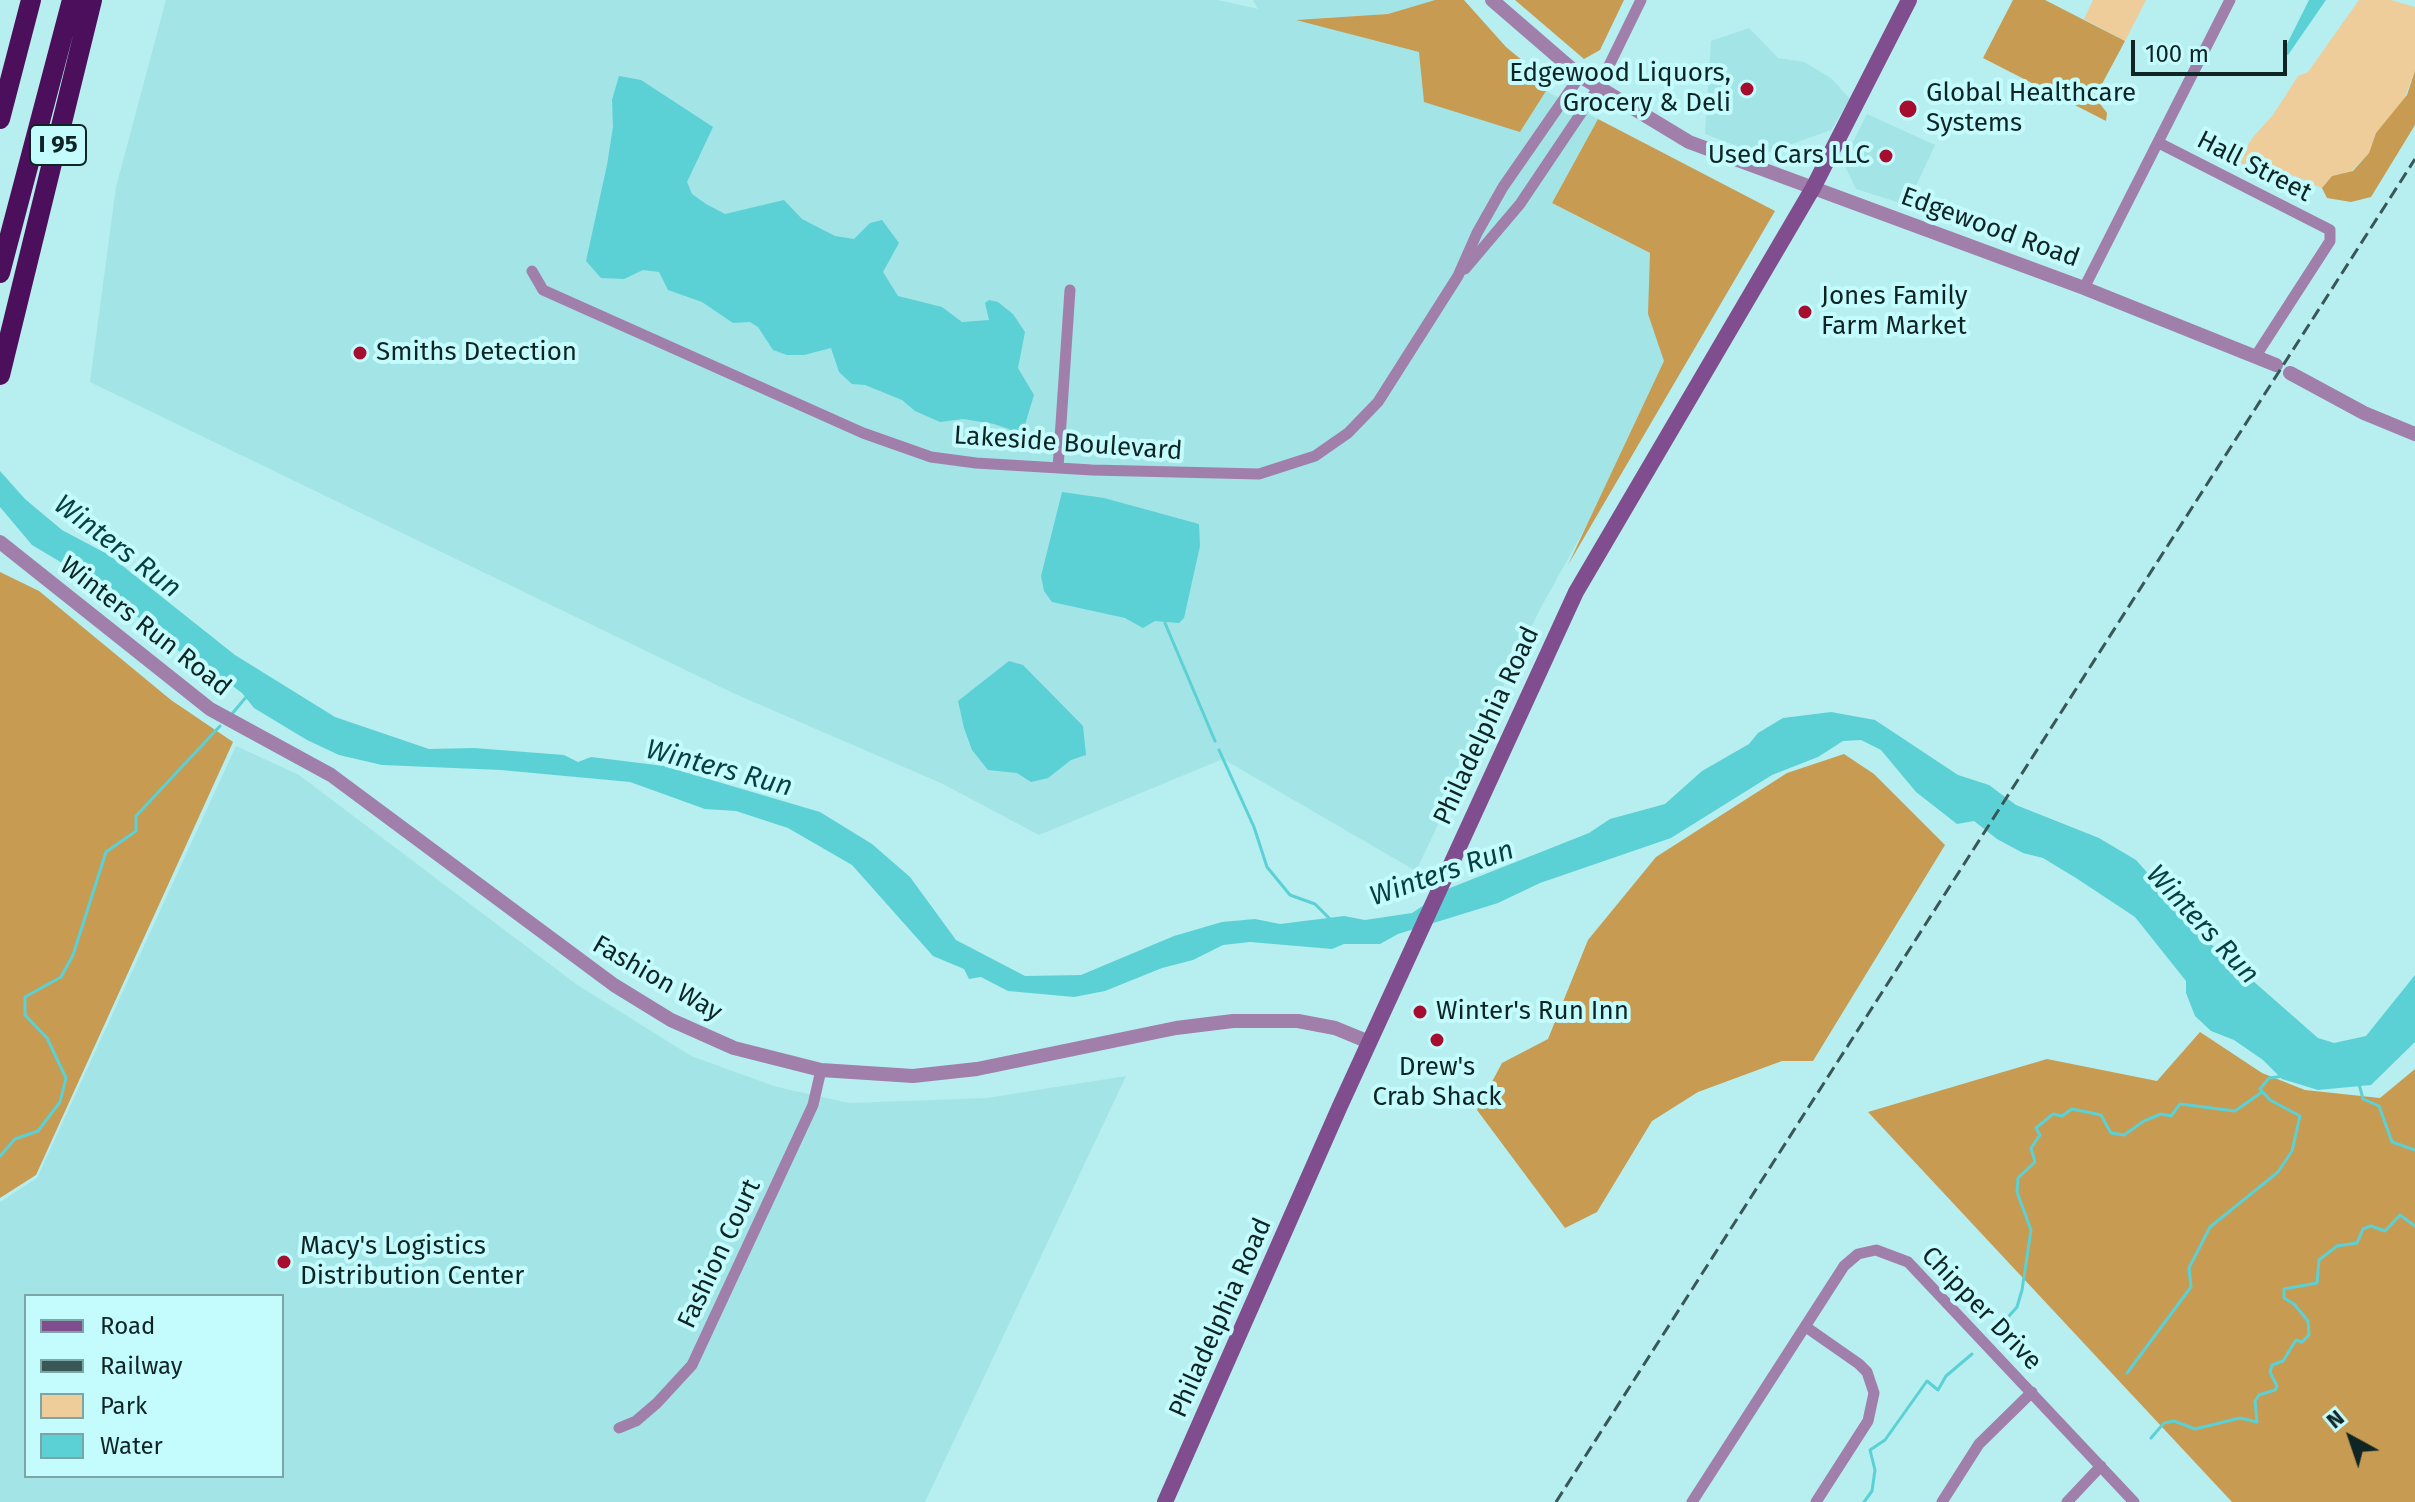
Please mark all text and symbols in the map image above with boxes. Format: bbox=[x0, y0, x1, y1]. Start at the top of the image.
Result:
scale bar bbox=[2135, 24, 2291, 74]
text: 100 m bbox=[2145, 40, 2209, 68]
place label: Edgewood Liquors, Grocery & Deli bbox=[1509, 58, 1731, 120]
place label: Global Healthcare Systems bbox=[1926, 78, 2136, 140]
marker: Edgewood Liquors, Grocery & Deli bbox=[1738, 80, 1756, 98]
marker: Global Healthcare Systems bbox=[1897, 98, 1919, 120]
road number: I 95 bbox=[30, 125, 86, 165]
street label: Hall Street bbox=[2192, 125, 2316, 209]
place label: Used Cars LLC bbox=[1708, 140, 1870, 172]
marker: Used Cars LLC bbox=[1877, 147, 1895, 165]
street label: Edgewood Road bbox=[1897, 181, 2083, 275]
place label: Jones Family Farm Market bbox=[1821, 281, 1968, 342]
marker: Jones Family Farm Market bbox=[1796, 303, 1814, 321]
place label: Smiths Detection bbox=[376, 337, 577, 369]
marker: Smiths Detection bbox=[351, 344, 369, 362]
street label: Lakeside Boulevard bbox=[953, 420, 1183, 468]
water label: Winters Run bbox=[47, 488, 187, 606]
street label: Winters Run Road bbox=[53, 550, 237, 704]
street label: Philadelphia Road bbox=[1427, 622, 1547, 830]
water label: Winters Run bbox=[642, 733, 796, 805]
water label: Winters Run bbox=[1365, 834, 1519, 914]
water label: Winters Run bbox=[2138, 859, 2266, 991]
street label: Fashion Way bbox=[587, 929, 727, 1029]
place label: Winter's Run Inn bbox=[1436, 996, 1629, 1028]
marker: Winter's Run Inn bbox=[1411, 1003, 1429, 1021]
marker: Drew's Crab Shack bbox=[1428, 1031, 1446, 1049]
place label: Drew's Crab Shack bbox=[1372, 1052, 1502, 1114]
street label: Fashion Court bbox=[672, 1175, 768, 1333]
street label: Philadelphia Road bbox=[1163, 1213, 1279, 1423]
place label: Macy's Logistics Distribution Center bbox=[300, 1231, 524, 1292]
street label: Chipper Drive bbox=[1914, 1241, 2048, 1377]
marker: Macy's Logistics Distribution Center bbox=[275, 1253, 293, 1271]
legend bbox=[24, 1294, 284, 1478]
text: Road bbox=[100, 1312, 155, 1340]
text: Railway bbox=[100, 1352, 183, 1380]
text: Park bbox=[100, 1392, 147, 1420]
north arrow bbox=[2311, 1398, 2391, 1478]
text: N bbox=[2321, 1404, 2350, 1434]
text: Water bbox=[100, 1432, 163, 1460]

